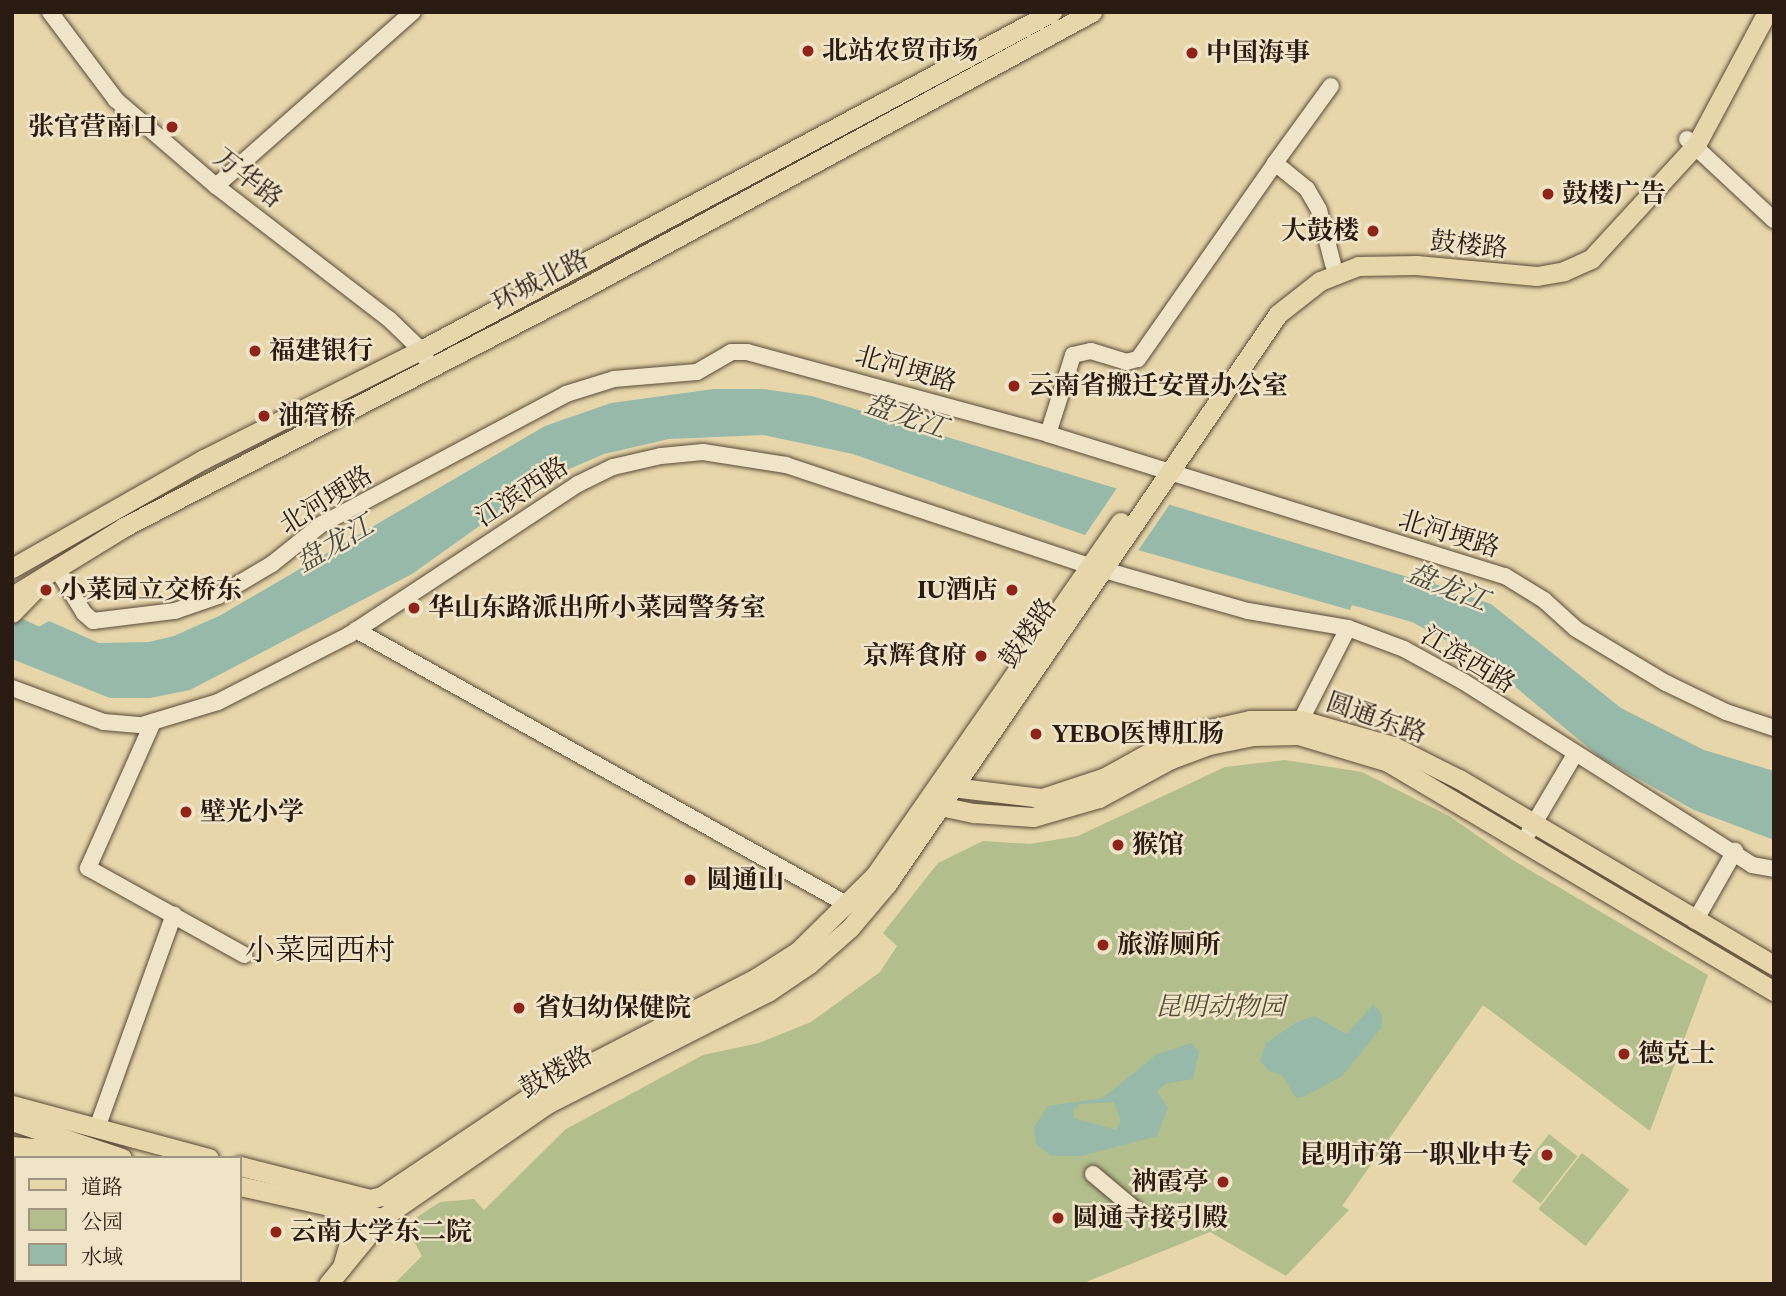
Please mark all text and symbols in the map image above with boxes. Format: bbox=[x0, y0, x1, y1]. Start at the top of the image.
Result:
place label: 北站农贸市场 bbox=[822, 35, 978, 67]
place label: 中国海事 bbox=[1206, 37, 1310, 69]
marker: 北站农贸市场 bbox=[800, 43, 816, 59]
marker: 中国海事 bbox=[1184, 45, 1200, 61]
place label: 张官营南口 bbox=[28, 111, 158, 143]
marker: 张官营南口 bbox=[164, 119, 180, 135]
street label: 万华路 bbox=[208, 142, 288, 214]
place label: 鼓楼广告 bbox=[1562, 178, 1666, 210]
marker: 鼓楼广告 bbox=[1540, 186, 1556, 202]
place label: 大鼓楼 bbox=[1281, 215, 1359, 247]
marker: 大鼓楼 bbox=[1365, 223, 1381, 239]
street label: 鼓楼路 bbox=[1429, 225, 1509, 265]
street label: 环城北路 bbox=[487, 243, 593, 319]
place label: 福建银行 bbox=[269, 335, 373, 367]
street label: 北河埂路 bbox=[852, 340, 960, 398]
marker: 福建银行 bbox=[247, 343, 263, 359]
place label: 云南省搬迁安置办公室 bbox=[1028, 370, 1288, 402]
marker: 云南省搬迁安置办公室 bbox=[1006, 378, 1022, 394]
water label: 盘龙江 bbox=[861, 385, 951, 445]
place label: 油管桥 bbox=[278, 400, 356, 432]
marker: 油管桥 bbox=[256, 408, 272, 424]
street label: 江滨西路 bbox=[470, 451, 574, 533]
street label: 北河埂路 bbox=[274, 459, 378, 541]
street label: 北河埂路 bbox=[1395, 504, 1503, 564]
water label: 盘龙江 bbox=[289, 507, 379, 579]
water label: 盘龙江 bbox=[1403, 555, 1493, 617]
place label: 小菜园立交桥东 bbox=[60, 574, 242, 606]
place label: IU酒店 bbox=[917, 574, 998, 606]
marker: 小菜园立交桥东 bbox=[38, 582, 54, 598]
marker: IU酒店 bbox=[1004, 582, 1020, 598]
place label: 华山东路派出所小菜园警务室 bbox=[428, 592, 766, 624]
street label: 鼓楼路 bbox=[993, 592, 1063, 674]
marker: 华山东路派出所小菜园警务室 bbox=[406, 600, 422, 616]
street label: 江滨西路 bbox=[1415, 620, 1521, 700]
place label: 京辉食府 bbox=[863, 640, 967, 672]
marker: 京辉食府 bbox=[973, 648, 989, 664]
street label: 圆通东路 bbox=[1322, 686, 1430, 750]
place label: YEBO医博肛肠 bbox=[1052, 718, 1224, 750]
marker: YEBO医博肛肠 bbox=[1026, 724, 1046, 744]
place label: 壁光小学 bbox=[200, 796, 304, 828]
marker: 壁光小学 bbox=[178, 804, 194, 820]
place label: 猴馆 bbox=[1132, 829, 1184, 861]
marker: 猴馆 bbox=[1110, 837, 1126, 853]
place label: 圆通山 bbox=[706, 864, 784, 896]
marker: 圆通山 bbox=[680, 870, 700, 890]
place label: 旅游厕所 bbox=[1117, 929, 1221, 961]
district label: 小菜园西村 bbox=[245, 932, 395, 968]
marker: 旅游厕所 bbox=[1095, 937, 1111, 953]
park label: 昆明动物园 bbox=[1155, 991, 1285, 1023]
place label: 省妇幼保健院 bbox=[535, 992, 691, 1024]
marker: 省妇幼保健院 bbox=[509, 998, 529, 1018]
place label: 德克士 bbox=[1638, 1038, 1716, 1070]
street label: 鼓楼路 bbox=[514, 1039, 598, 1105]
marker: 德克士 bbox=[1616, 1046, 1632, 1062]
place label: 昆明市第一职业中专 bbox=[1299, 1139, 1533, 1171]
marker: 昆明市第一职业中专 bbox=[1539, 1147, 1555, 1163]
legend bbox=[14, 1156, 242, 1282]
place label: 衲霞亭 bbox=[1131, 1166, 1209, 1198]
text: 道路 bbox=[81, 1173, 123, 1200]
marker: 衲霞亭 bbox=[1215, 1174, 1231, 1190]
place label: 圆通寺接引殿 bbox=[1072, 1202, 1228, 1234]
text: 公园 bbox=[81, 1208, 123, 1235]
marker: 圆通寺接引殿 bbox=[1050, 1210, 1066, 1226]
place label: 云南大学东二院 bbox=[290, 1216, 472, 1248]
marker: 云南大学东二院 bbox=[268, 1224, 284, 1240]
text: 水域 bbox=[81, 1243, 123, 1270]

